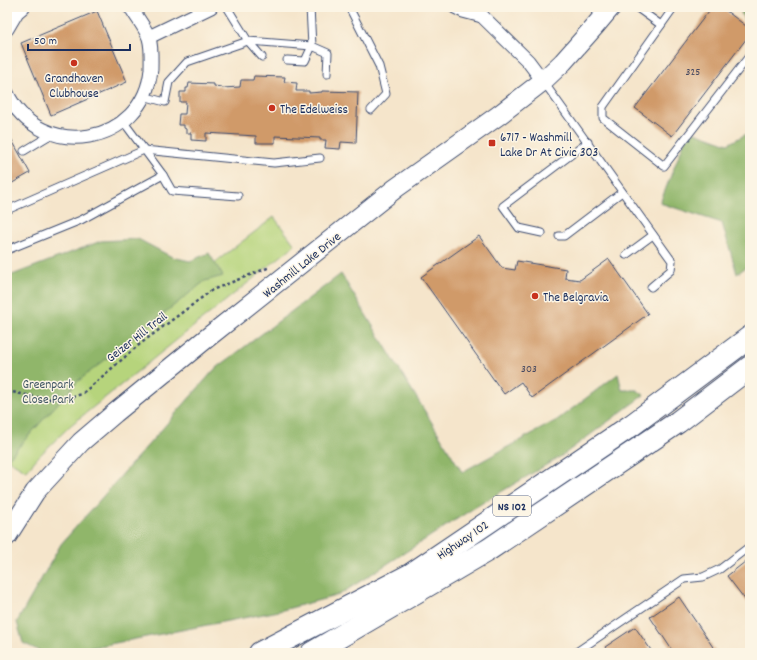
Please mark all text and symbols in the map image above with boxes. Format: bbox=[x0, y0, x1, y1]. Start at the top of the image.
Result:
scale bar bbox=[28, 26, 130, 52]
text: 50 m bbox=[34, 33, 57, 50]
marker: Grandhaven Clubhouse bbox=[69, 58, 79, 68]
house number: 325 bbox=[686, 65, 700, 81]
place label: Grandhaven Clubhouse bbox=[45, 70, 103, 104]
place label: The Edelweiss bbox=[280, 101, 348, 120]
marker: The Edelweiss bbox=[267, 103, 277, 113]
place label: 6717 - Washmill Lake Dr At Civic 303 bbox=[500, 129, 598, 163]
marker: 6717 - Washmill Lake Dr At Civic 303 bbox=[487, 138, 497, 148]
street label: Washmill Lake Drive bbox=[259, 228, 346, 304]
place label: The Belgravia bbox=[543, 289, 609, 308]
marker: The Belgravia bbox=[530, 291, 540, 301]
street label: Geizer Hill Trail bbox=[103, 308, 172, 368]
house number: 303 bbox=[521, 362, 537, 378]
park label: Greenpark Close Park bbox=[22, 376, 74, 410]
road number: NS 102 bbox=[493, 496, 531, 516]
street label: Highway 102 bbox=[434, 517, 493, 565]

